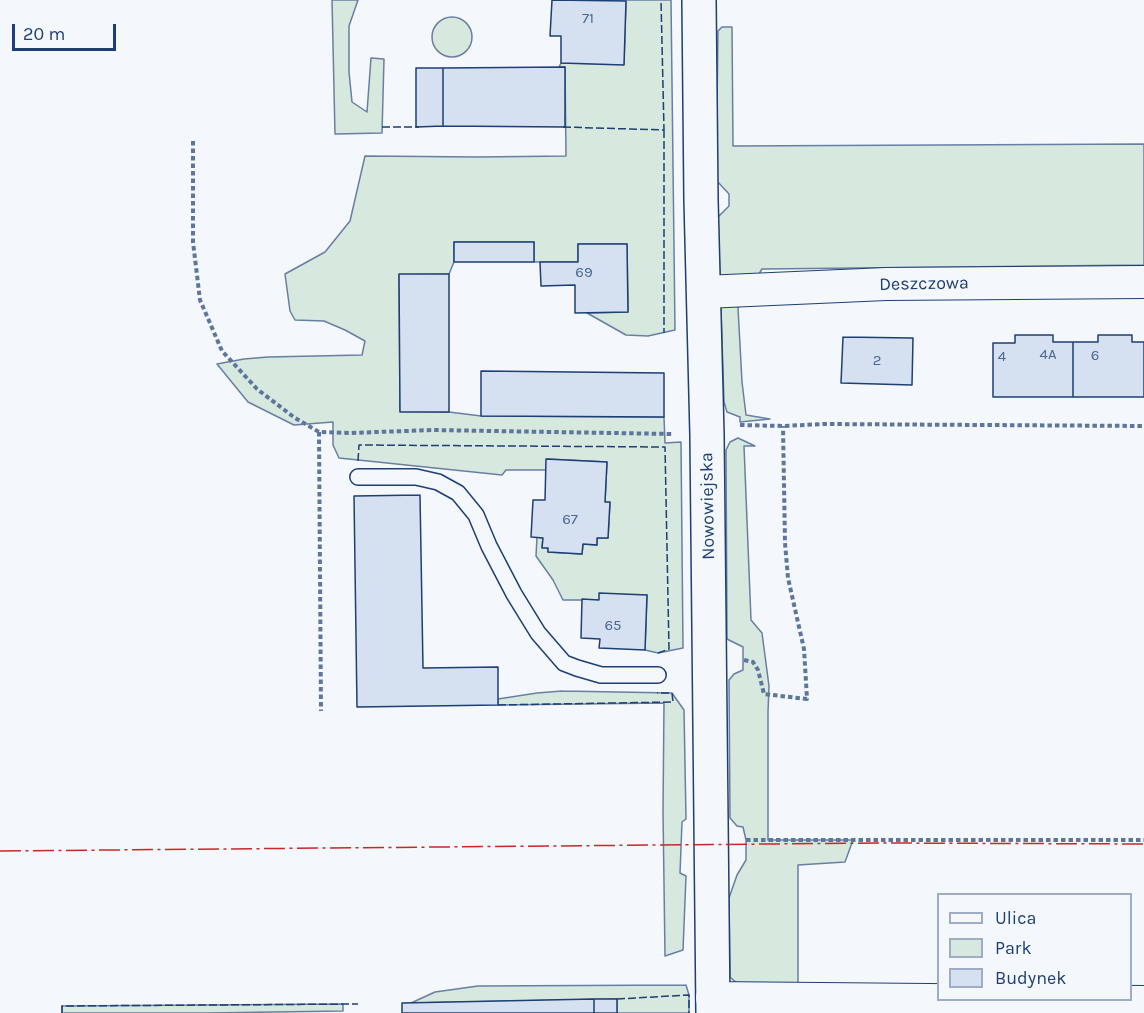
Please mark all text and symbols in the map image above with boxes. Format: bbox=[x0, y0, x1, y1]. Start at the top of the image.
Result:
house number: 71 bbox=[582, 10, 594, 28]
scale bar bbox=[15, 12, 118, 50]
text: 20 m bbox=[23, 23, 65, 45]
house number: 69 bbox=[575, 264, 593, 282]
street label: Deszczowa bbox=[879, 272, 969, 296]
house number: 4A bbox=[1040, 346, 1056, 364]
house number: 6 bbox=[1091, 347, 1099, 365]
house number: 4 bbox=[998, 348, 1006, 366]
house number: 2 bbox=[873, 352, 881, 370]
street label: Nowowiejska bbox=[696, 452, 720, 560]
house number: 67 bbox=[562, 511, 578, 529]
house number: 65 bbox=[604, 617, 622, 635]
legend bbox=[937, 893, 1132, 1001]
text: Ulica bbox=[995, 907, 1036, 929]
text: Park bbox=[995, 937, 1032, 959]
text: Budynek bbox=[995, 967, 1066, 989]

